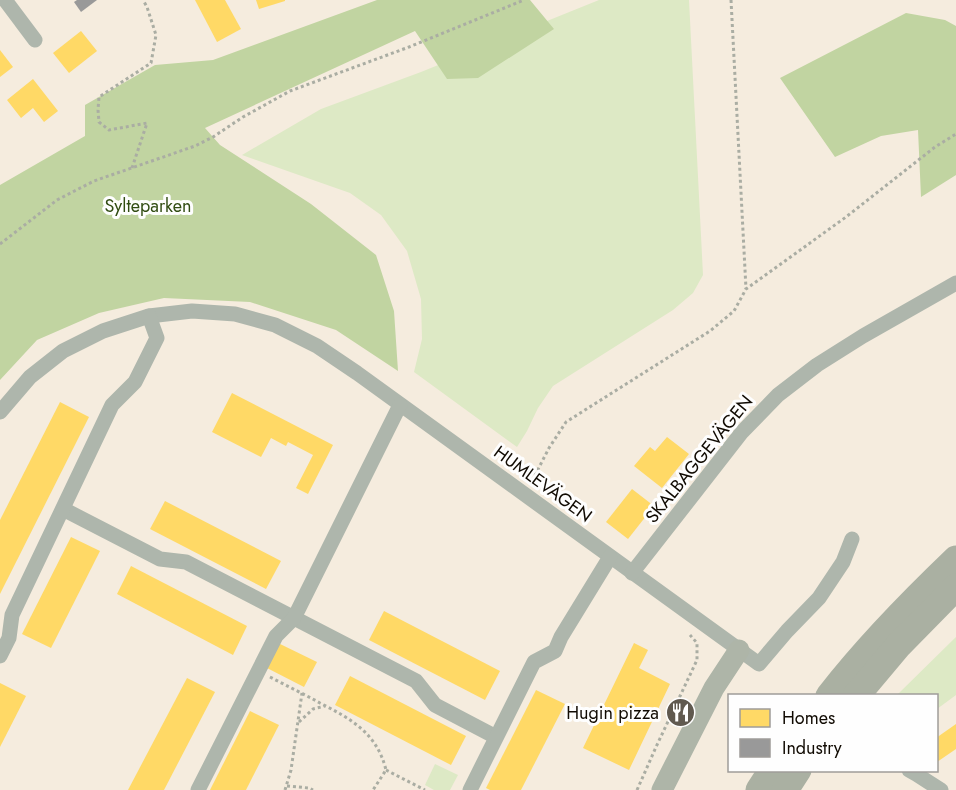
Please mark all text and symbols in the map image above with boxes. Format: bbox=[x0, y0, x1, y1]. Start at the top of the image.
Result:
park label: Sylteparken bbox=[105, 193, 191, 219]
street label: SKALBAGGEVÄGEN bbox=[639, 389, 759, 529]
street label: HUMLEVÄGEN bbox=[488, 439, 598, 529]
legend bbox=[728, 694, 938, 772]
restaurant icon: Hugin pizza bbox=[664, 697, 696, 729]
place label: Hugin pizza bbox=[566, 700, 659, 726]
text: Homes bbox=[782, 705, 835, 731]
text: Industry bbox=[782, 735, 842, 761]

